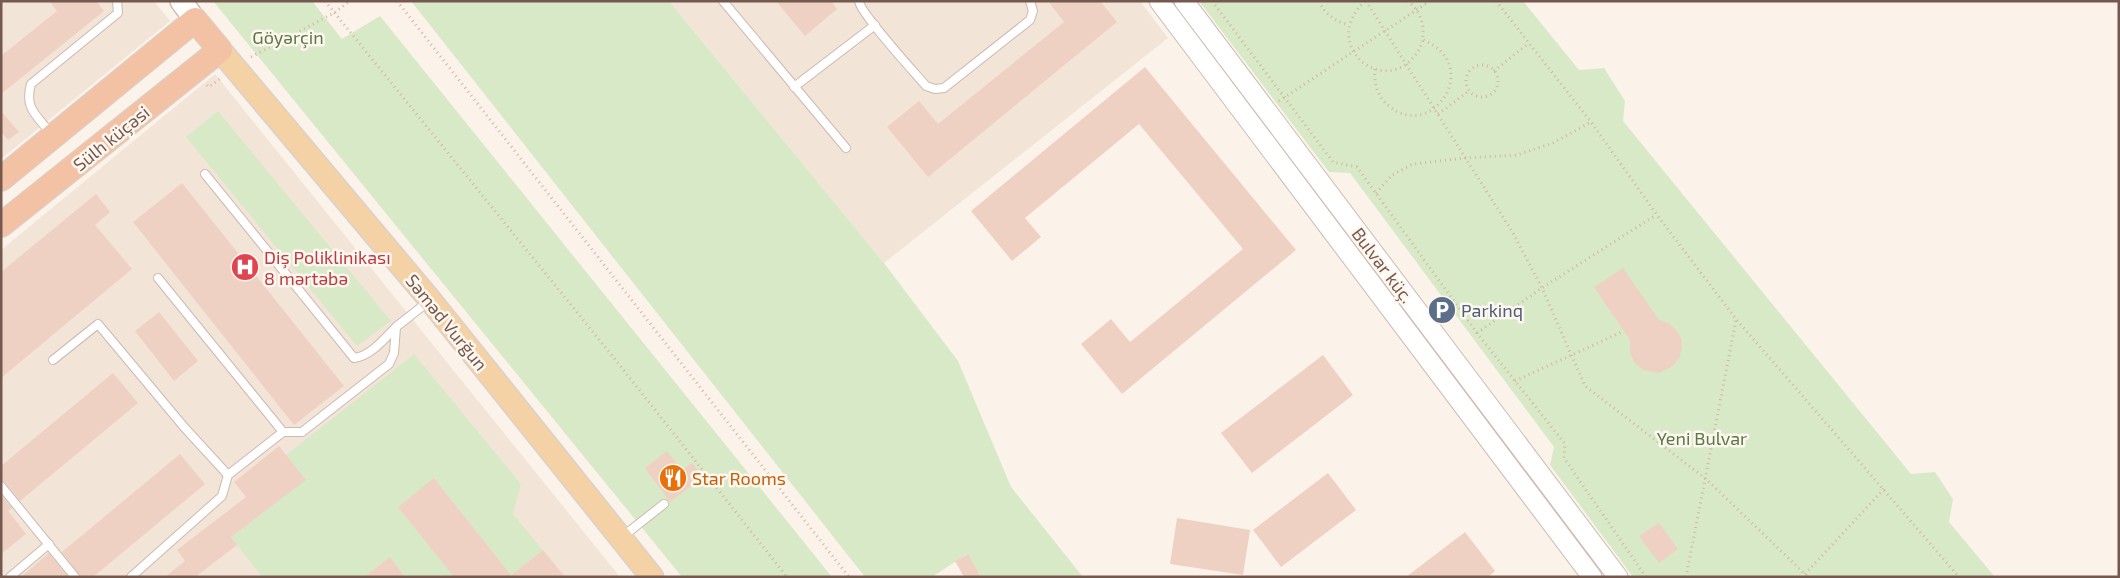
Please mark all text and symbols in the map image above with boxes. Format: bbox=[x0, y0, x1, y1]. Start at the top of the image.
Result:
park label: Göyərçin bbox=[252, 26, 324, 49]
street label: Sülh küçəsi bbox=[68, 101, 154, 176]
street label: Bulvar küç. bbox=[1347, 223, 1419, 308]
place label: Diş Poliklinikası 8 mərtəbə bbox=[264, 246, 391, 289]
hospital icon: Diş Poliklinikası 8 mərtəbə bbox=[230, 252, 260, 282]
street label: Səməd Vurğun bbox=[401, 269, 493, 375]
parking icon: Parkinq bbox=[1427, 295, 1457, 325]
place label: Parkinq bbox=[1461, 299, 1523, 321]
park label: Yeni Bulvar bbox=[1657, 427, 1747, 449]
restaurant icon: Star Rooms bbox=[658, 463, 688, 493]
place label: Star Rooms bbox=[692, 467, 786, 489]

